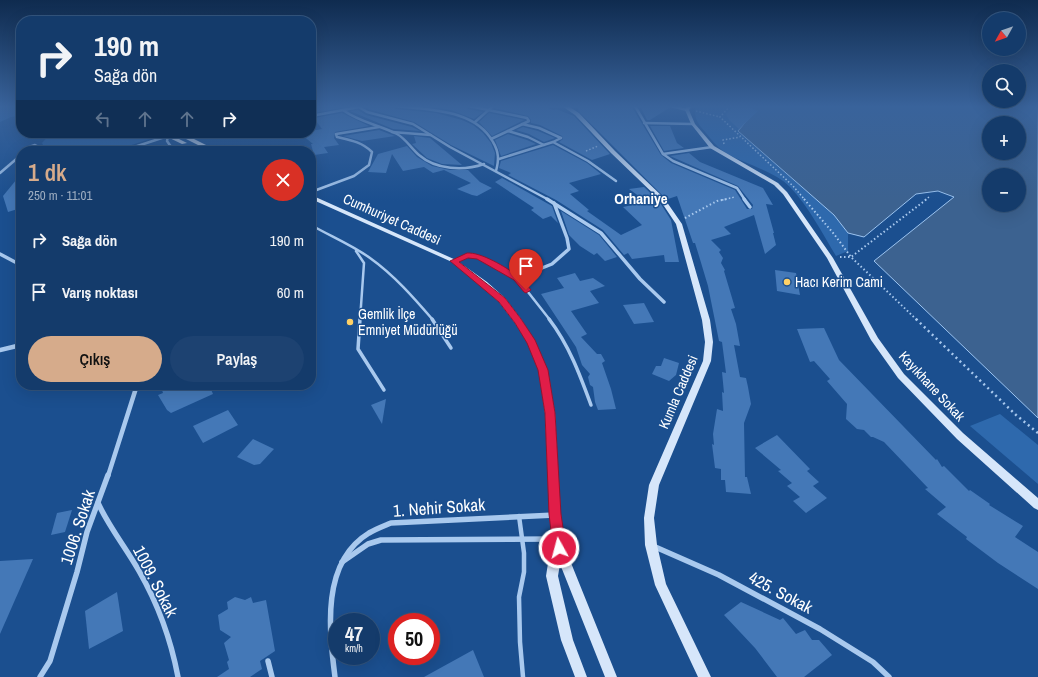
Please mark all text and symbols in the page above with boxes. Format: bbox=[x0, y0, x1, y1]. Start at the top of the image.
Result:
north arrow bbox=[982, 12, 1026, 56]
map controls bbox=[982, 12, 1026, 212]
text: 190 m bbox=[94, 27, 159, 65]
icon: right bbox=[28, 32, 80, 84]
text: Sağa dön bbox=[94, 63, 157, 88]
button: search bbox=[982, 64, 1026, 108]
icon: left bbox=[92, 108, 114, 130]
icon: ahead bbox=[134, 108, 156, 130]
icon: ahead bbox=[176, 108, 198, 130]
icon: right bbox=[218, 108, 240, 130]
button: + bbox=[982, 116, 1026, 160]
text: 1 dk bbox=[28, 156, 67, 188]
button: close bbox=[262, 159, 304, 201]
button: − bbox=[982, 168, 1026, 212]
text: 250 m · 11:01 bbox=[28, 187, 92, 204]
district label: Orhaniye bbox=[614, 188, 668, 209]
street label: Cumhuriyet Caddesi bbox=[340, 189, 444, 249]
icon: right bbox=[28, 229, 50, 251]
text: Sağa dön bbox=[62, 230, 117, 251]
text: 190 m bbox=[270, 230, 304, 251]
pin bbox=[509, 249, 543, 290]
icon: arrive bbox=[515, 255, 537, 277]
place label: Hacı Kerim Cami bbox=[795, 273, 883, 291]
marker: Hacı Kerim Cami bbox=[782, 277, 792, 287]
icon: arrive bbox=[28, 281, 50, 303]
text: Varış noktası bbox=[62, 282, 138, 303]
text: 60 m bbox=[277, 282, 304, 303]
place label: Gemlik İlçe Emniyet Müdürlüğü bbox=[358, 305, 458, 339]
marker: Gemlik İlçe Emniyet Müdürlüğü bbox=[345, 317, 355, 327]
button: Çıkış bbox=[28, 336, 162, 382]
button: Paylaş bbox=[170, 336, 304, 382]
street label: Kayıkhane Sokak bbox=[895, 347, 969, 425]
street label: Kumla Caddesi bbox=[654, 352, 702, 432]
street label: 1006. Sokak bbox=[54, 487, 100, 567]
street label: 1. Nehir Sokak bbox=[392, 492, 486, 522]
position arrow bbox=[538, 527, 580, 569]
street label: 1009. Sokak bbox=[128, 541, 184, 621]
street label: 425. Sokak bbox=[745, 565, 817, 619]
speed limit sign: 50 bbox=[388, 613, 440, 665]
text: 47 bbox=[345, 620, 363, 647]
text: km/h bbox=[345, 642, 363, 655]

